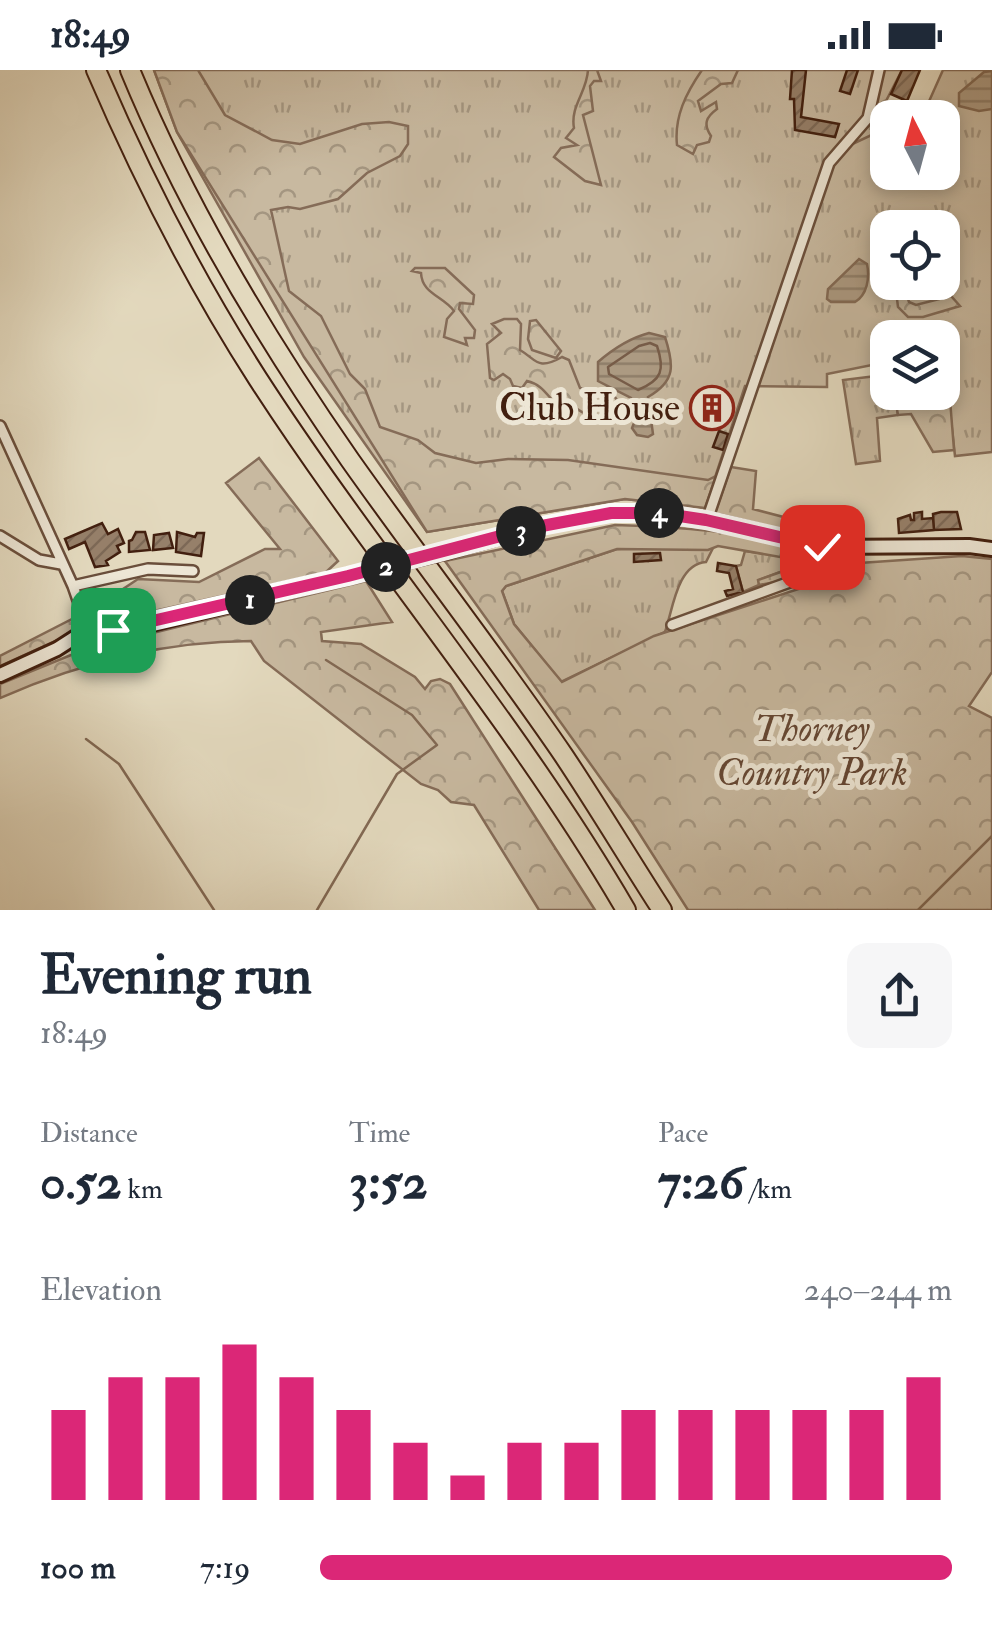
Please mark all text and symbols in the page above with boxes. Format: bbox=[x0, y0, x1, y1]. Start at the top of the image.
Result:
text: 18:49 bbox=[50, 11, 131, 59]
north arrow bbox=[870, 100, 960, 190]
map controls bbox=[870, 100, 960, 410]
button: locate bbox=[870, 210, 960, 300]
button: layers bbox=[870, 320, 960, 410]
place label: Club House bbox=[499, 384, 680, 432]
building icon: Club House bbox=[689, 385, 735, 431]
pin: 4 bbox=[634, 488, 684, 538]
text: 4 bbox=[651, 495, 667, 530]
pin bbox=[780, 505, 865, 590]
pin: 3 bbox=[496, 506, 546, 556]
text: 3 bbox=[516, 513, 526, 548]
icon: check bbox=[795, 520, 850, 575]
pin: 2 bbox=[361, 542, 411, 592]
text: 2 bbox=[379, 549, 393, 584]
pin: 1 bbox=[225, 575, 275, 625]
text: 1 bbox=[245, 582, 255, 617]
pin bbox=[71, 588, 156, 673]
icon: arrive bbox=[86, 603, 141, 658]
park label: Thorney Country Park bbox=[716, 705, 908, 797]
text: Evening run bbox=[40, 941, 312, 1010]
button: share bbox=[847, 943, 952, 1048]
text: 18:49 bbox=[40, 1013, 108, 1053]
text: Distance bbox=[40, 1116, 138, 1151]
text: Time bbox=[349, 1116, 410, 1151]
text: Pace bbox=[658, 1116, 708, 1151]
text: 0.52 bbox=[40, 1151, 122, 1214]
text: 3:52 bbox=[349, 1151, 428, 1214]
text: 7:26 bbox=[658, 1151, 744, 1214]
text: km bbox=[122, 1172, 163, 1207]
text: /km bbox=[744, 1172, 792, 1207]
text: Elevation bbox=[40, 1270, 162, 1310]
text: 240–244 m bbox=[804, 1270, 952, 1310]
text: 100 m bbox=[40, 1548, 116, 1588]
text: 7:19 bbox=[200, 1548, 250, 1588]

